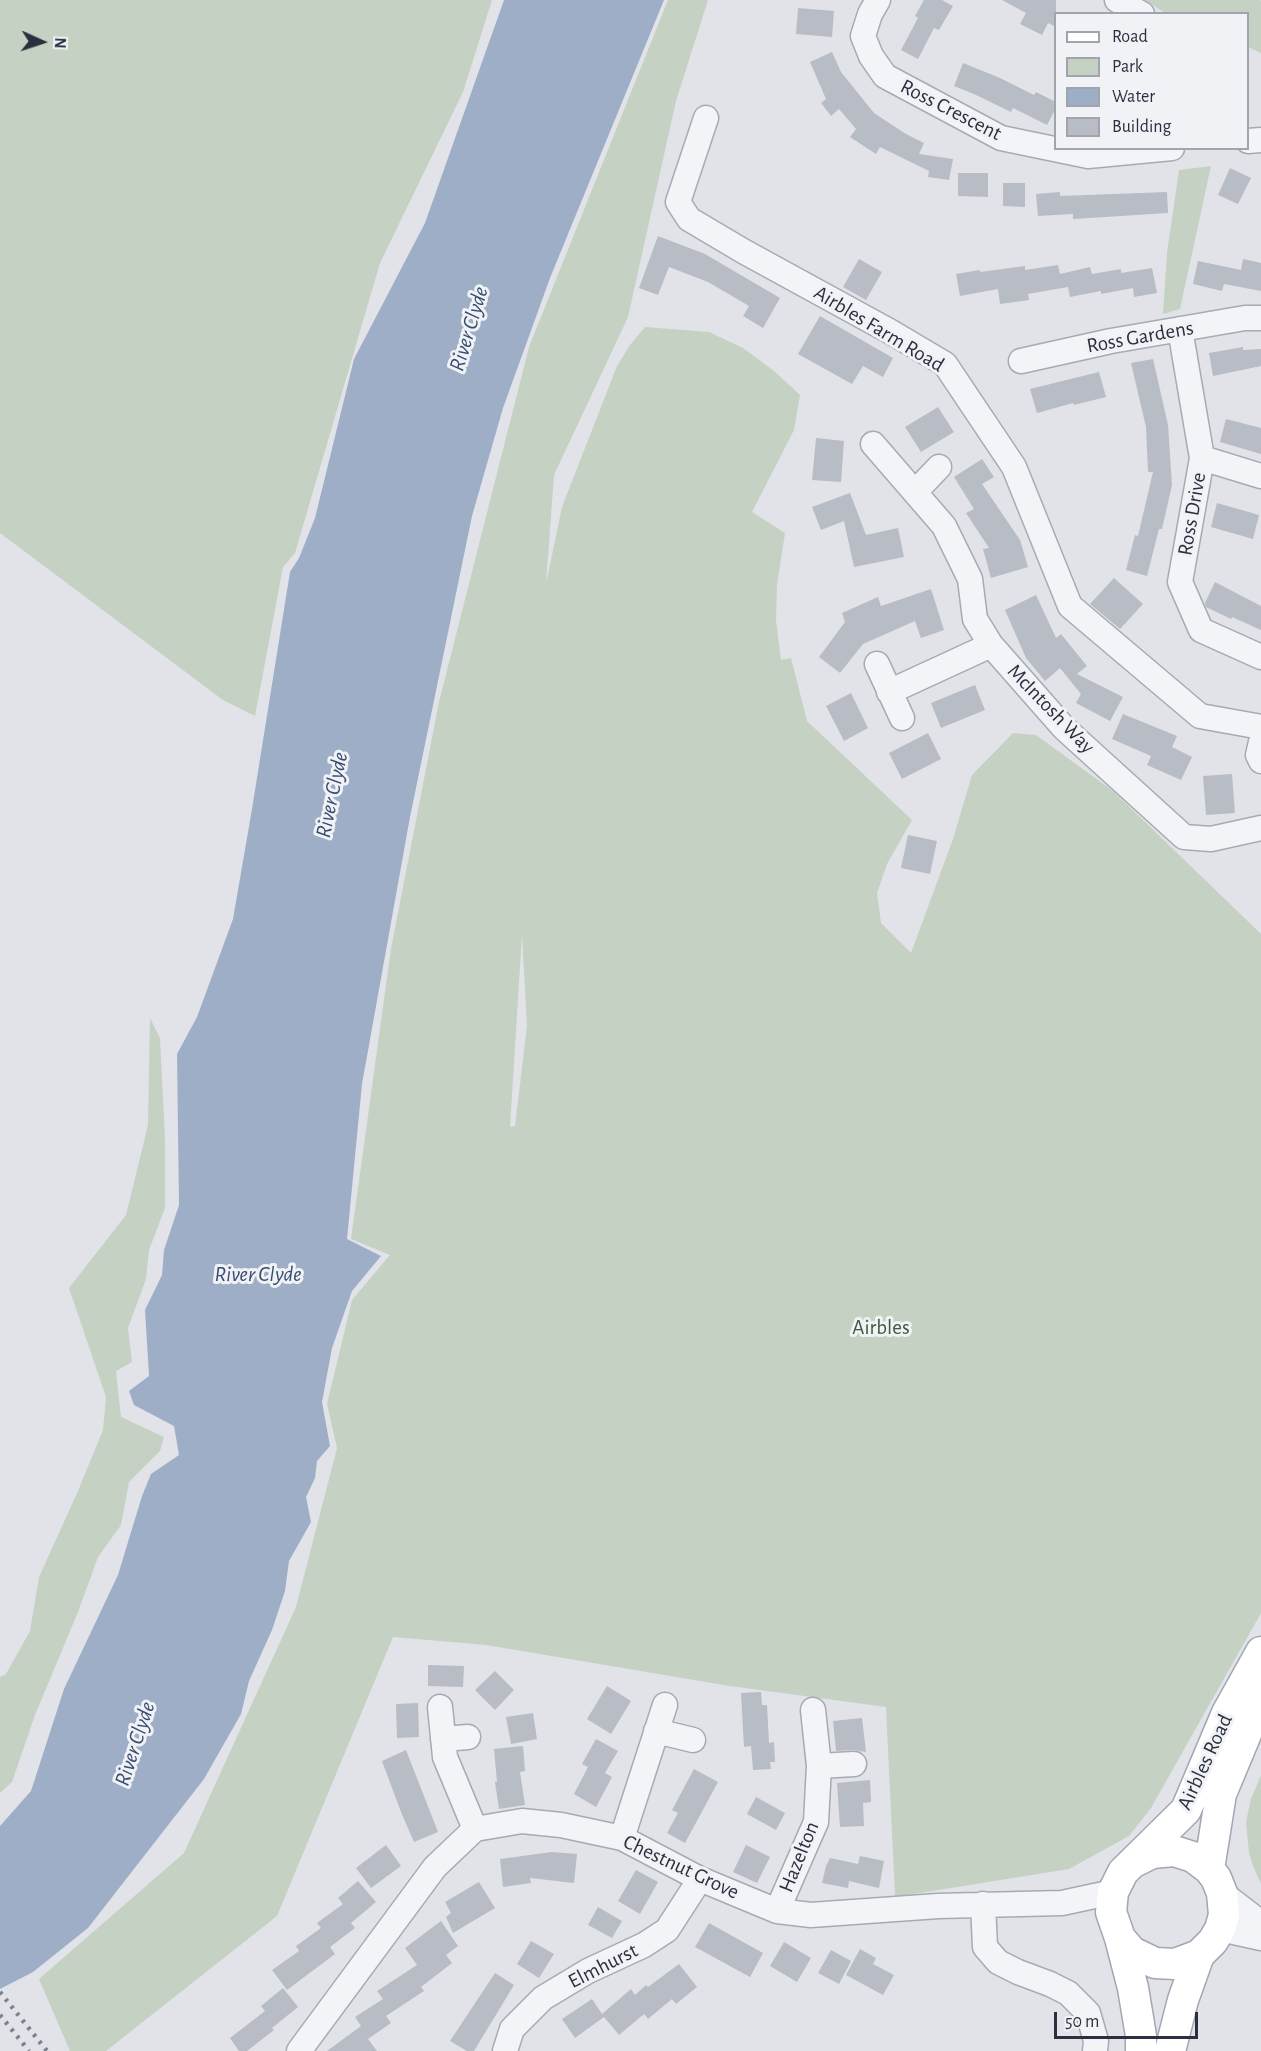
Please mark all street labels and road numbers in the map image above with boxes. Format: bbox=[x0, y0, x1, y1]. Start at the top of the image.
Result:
street label: Ross Crescent bbox=[896, 74, 1006, 146]
street label: Airbles Farm Road bbox=[809, 280, 949, 378]
street label: Ross Gardens bbox=[1085, 315, 1195, 359]
street label: Ross Drive bbox=[1172, 471, 1212, 557]
street label: McIntosh Way bbox=[1002, 659, 1100, 759]
street label: Airbles Road bbox=[1172, 1710, 1238, 1814]
street label: Hazelton bbox=[773, 1818, 825, 1896]
street label: Chestnut Grove bbox=[619, 1829, 743, 1905]
street label: Elmhurst bbox=[564, 1938, 642, 1994]

